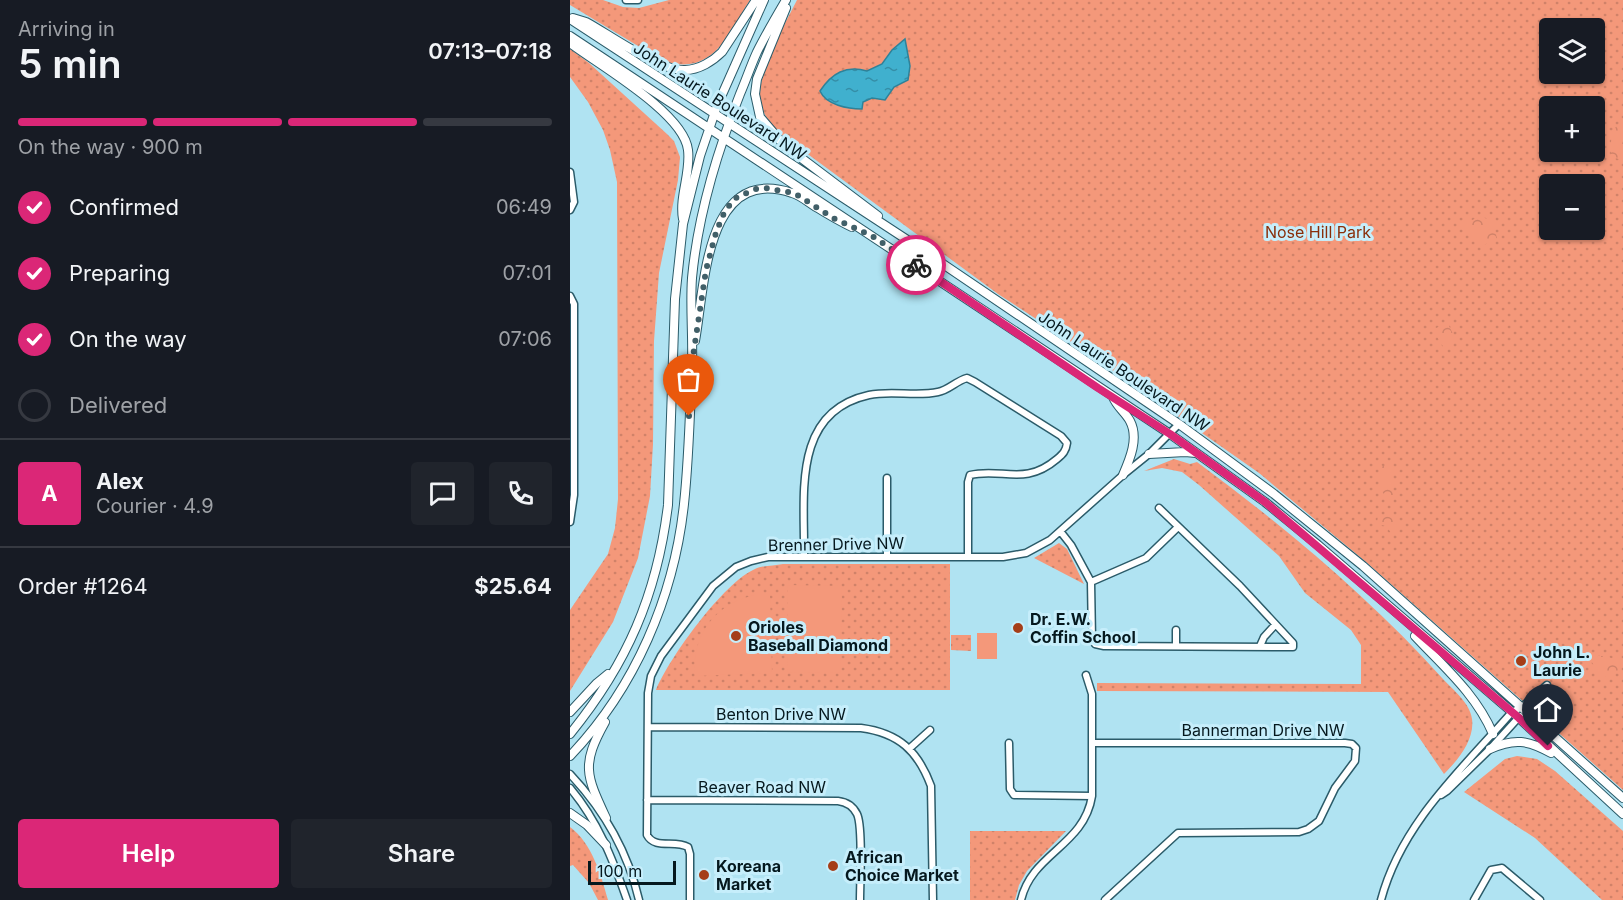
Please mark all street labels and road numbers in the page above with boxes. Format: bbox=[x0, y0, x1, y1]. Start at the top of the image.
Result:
street label: John Laurie Boulevard NW bbox=[630, 38, 810, 164]
street label: John Laurie Boulevard NW bbox=[1035, 306, 1213, 436]
street label: Brenner Drive NW bbox=[768, 533, 905, 555]
street label: Benton Drive NW bbox=[716, 704, 846, 724]
street label: Bannerman Drive NW bbox=[1182, 720, 1345, 740]
street label: Beaver Road NW bbox=[698, 777, 826, 797]

